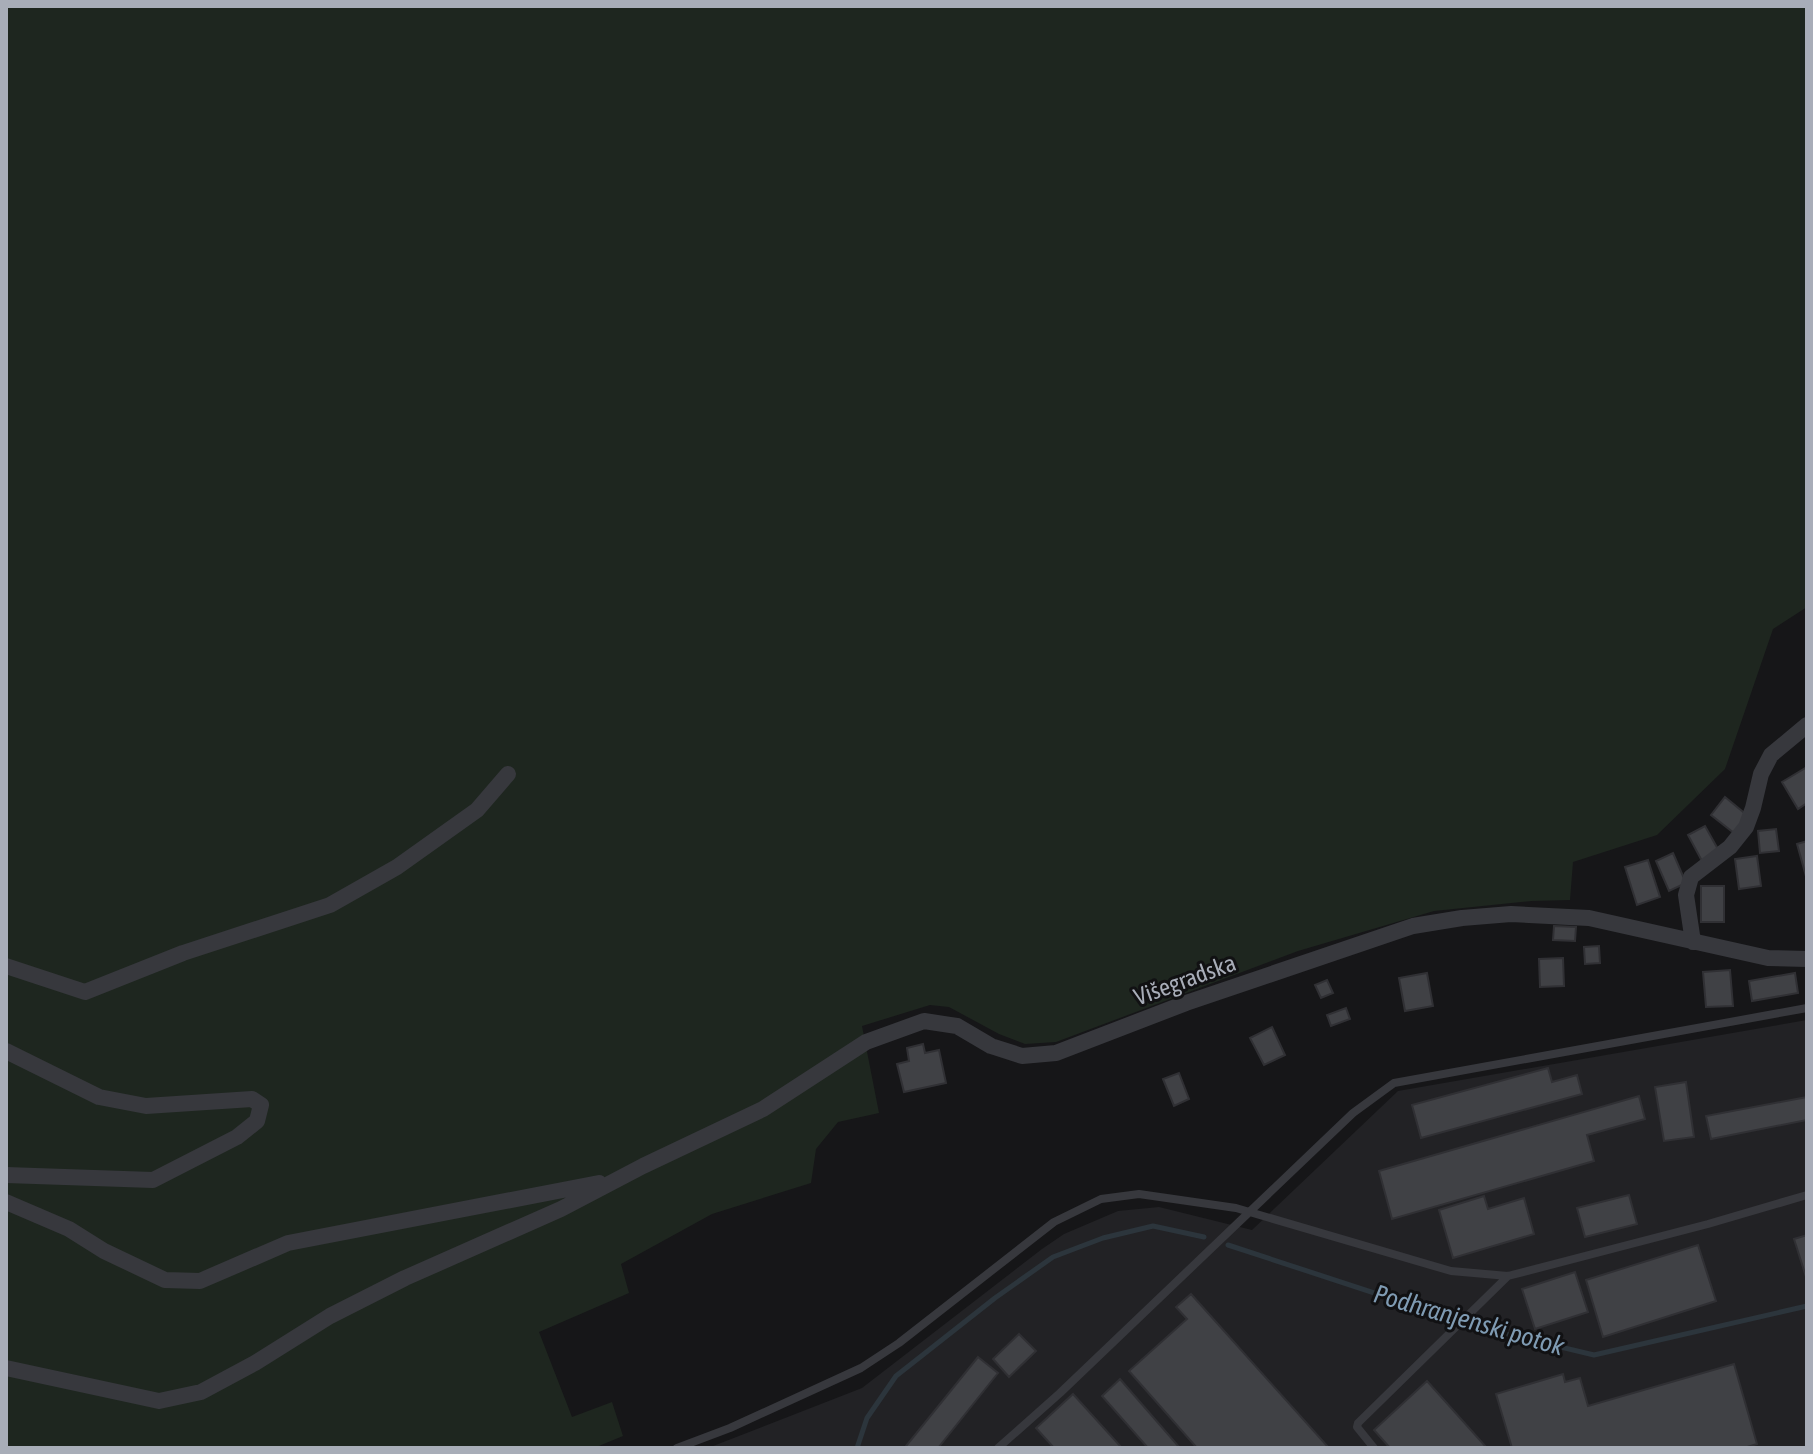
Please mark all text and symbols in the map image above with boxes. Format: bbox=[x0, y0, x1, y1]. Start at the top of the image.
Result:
street label: Višegradska bbox=[1130, 949, 1239, 1010]
water label: Podhranjenski potok bbox=[1370, 1279, 1568, 1362]

